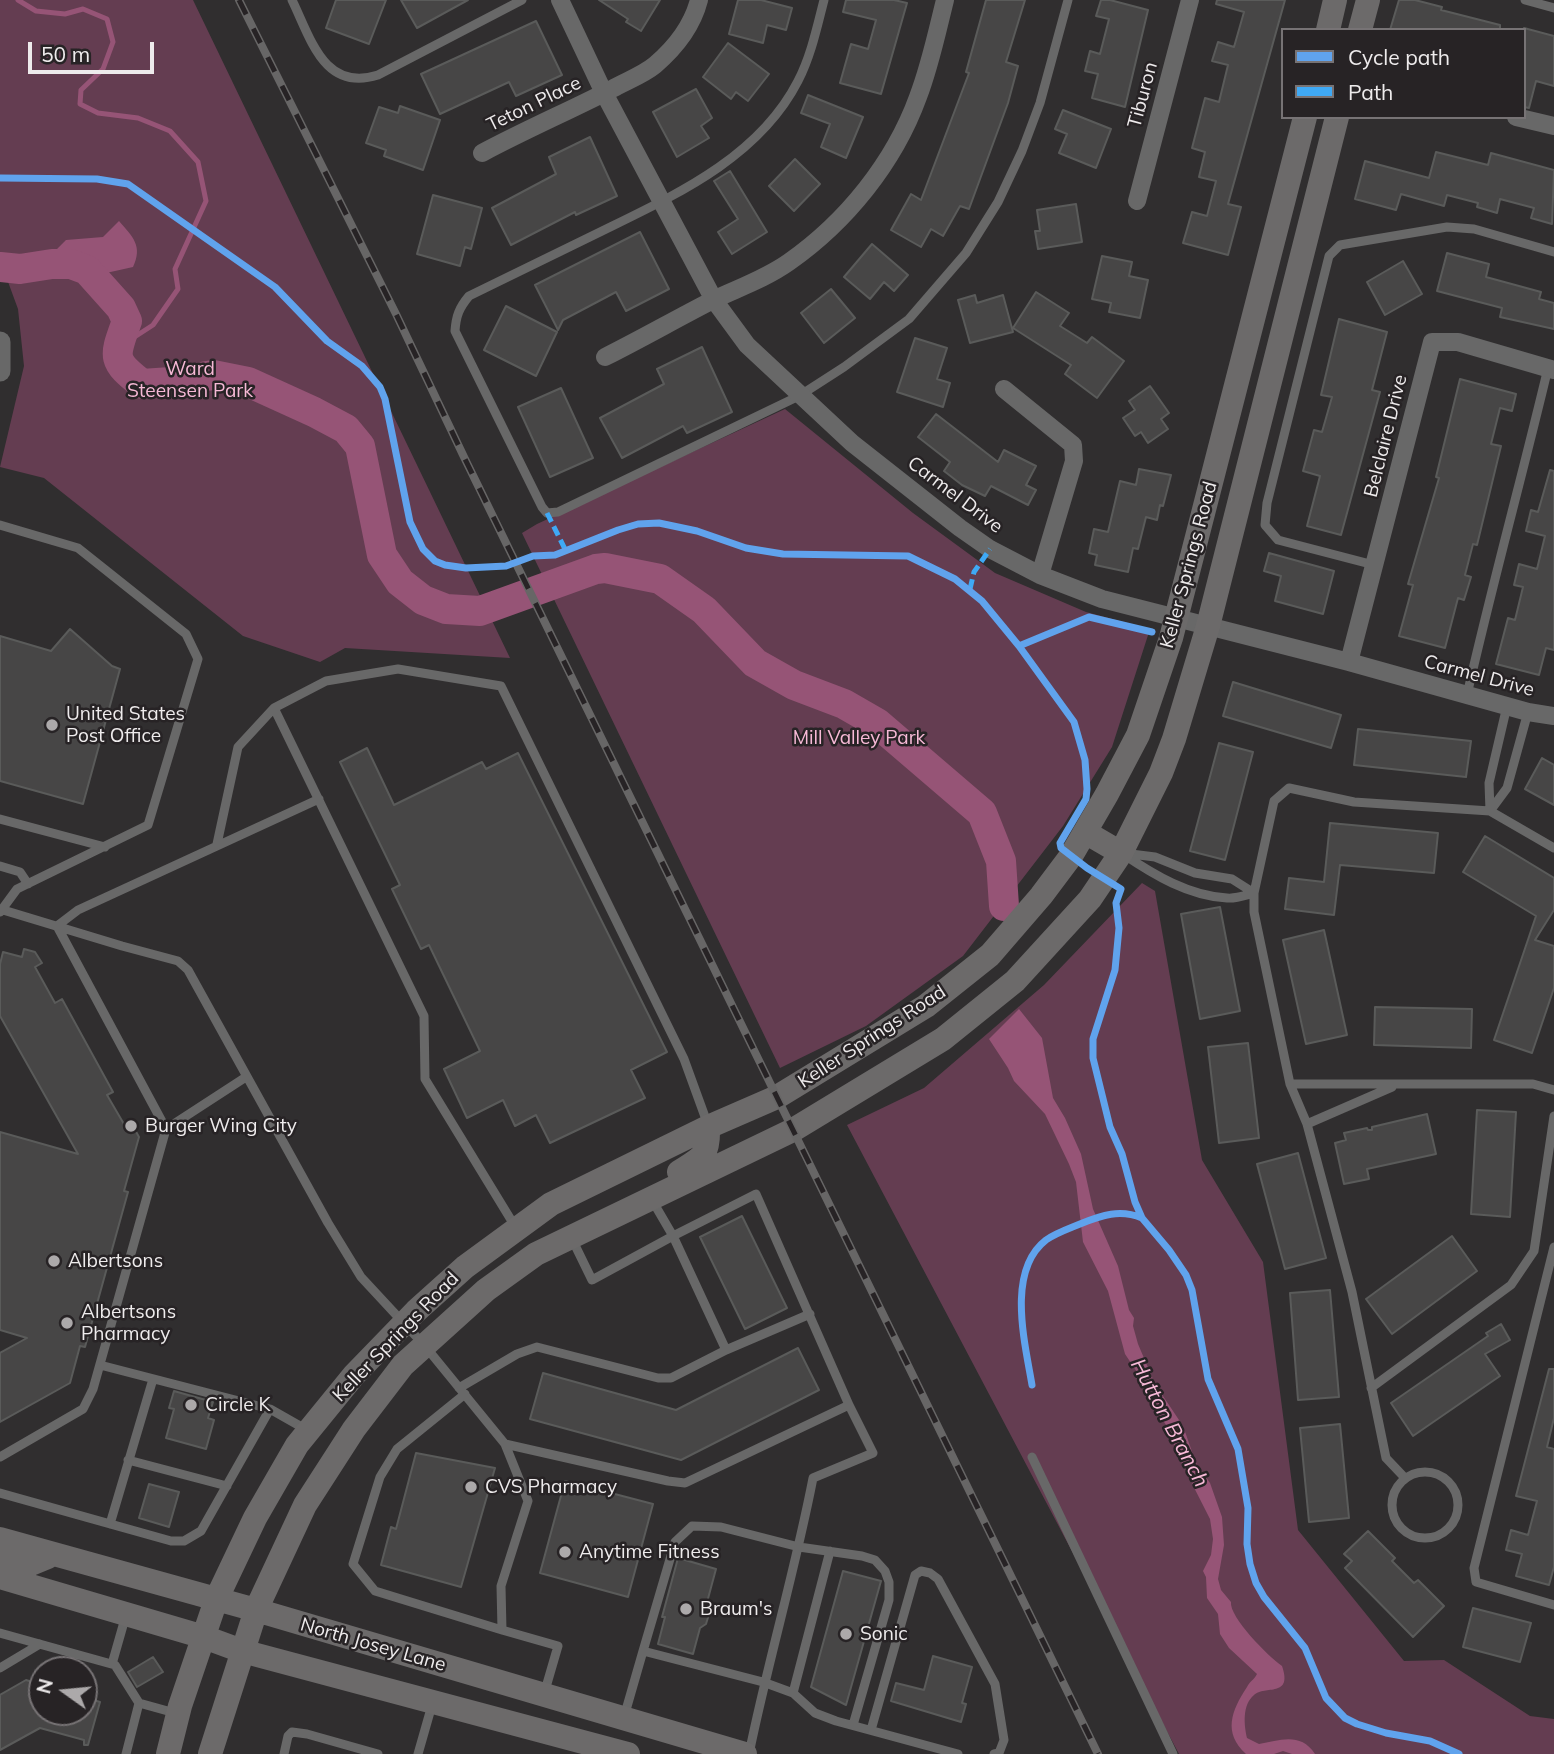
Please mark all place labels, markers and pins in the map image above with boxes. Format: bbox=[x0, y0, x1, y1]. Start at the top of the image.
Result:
place label: United States Post Office bbox=[66, 703, 185, 747]
marker: United States Post Office bbox=[44, 717, 60, 733]
place label: Burger Wing City bbox=[145, 1115, 297, 1137]
marker: Burger Wing City bbox=[123, 1118, 139, 1134]
place label: Albertsons bbox=[68, 1250, 163, 1272]
marker: Albertsons bbox=[46, 1253, 62, 1269]
place label: Albertsons Pharmacy bbox=[81, 1301, 176, 1345]
marker: Albertsons Pharmacy bbox=[59, 1315, 75, 1331]
place label: Circle K bbox=[205, 1394, 271, 1416]
marker: Circle K bbox=[183, 1397, 199, 1413]
place label: CVS Pharmacy bbox=[485, 1476, 617, 1498]
marker: CVS Pharmacy bbox=[463, 1479, 479, 1495]
place label: Anytime Fitness bbox=[579, 1541, 720, 1563]
marker: Anytime Fitness bbox=[557, 1544, 573, 1560]
place label: Braum's bbox=[700, 1598, 772, 1620]
marker: Braum's bbox=[678, 1601, 694, 1617]
place label: Sonic bbox=[860, 1623, 908, 1645]
marker: Sonic bbox=[838, 1626, 854, 1642]

